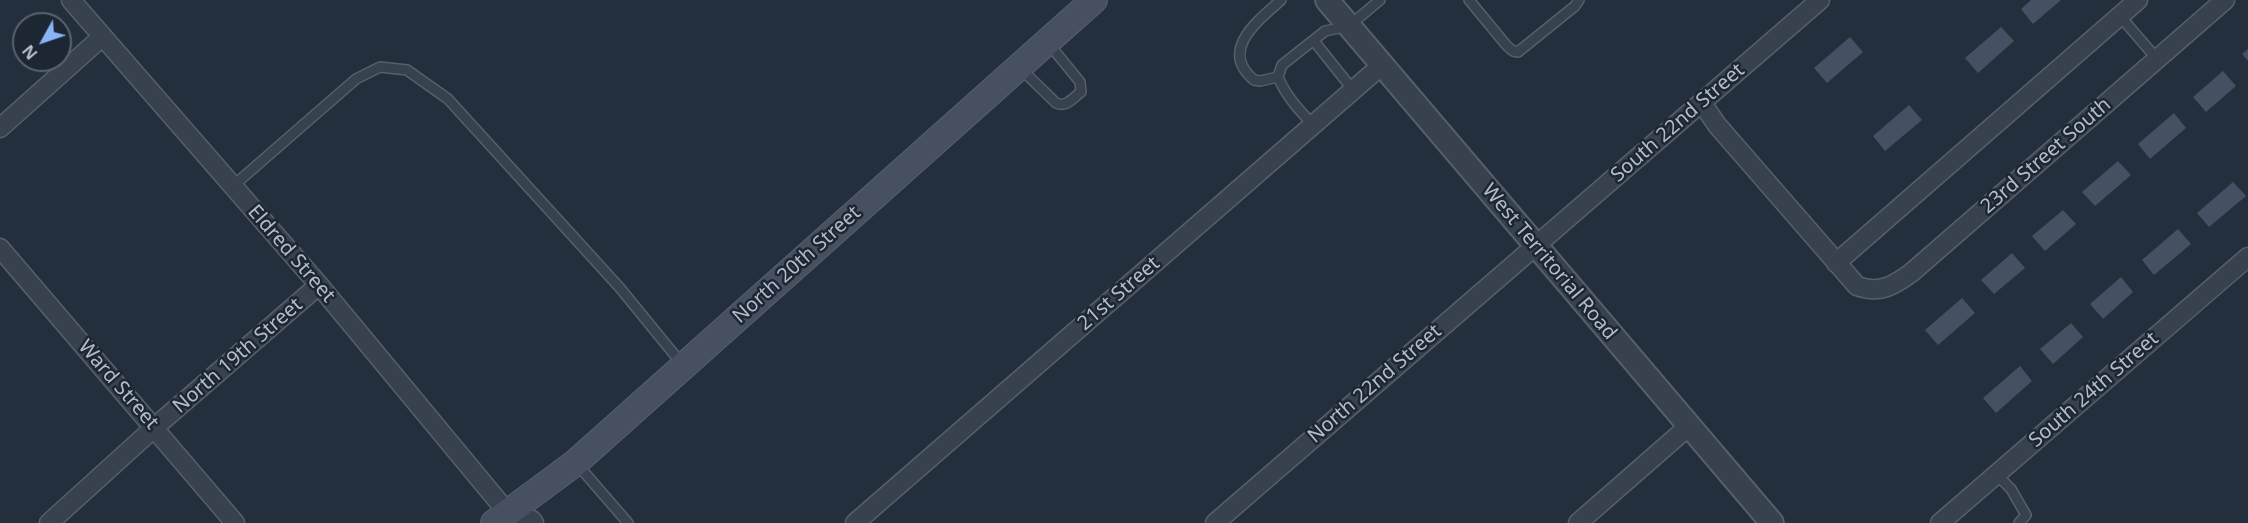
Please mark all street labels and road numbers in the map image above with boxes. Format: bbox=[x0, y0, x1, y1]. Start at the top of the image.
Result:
street label: South 22nd Street bbox=[1606, 59, 1750, 187]
street label: 23rd Street South bbox=[1976, 93, 2116, 219]
street label: West Territorial Road bbox=[1477, 179, 1621, 345]
street label: Eldred Street bbox=[242, 200, 340, 308]
street label: North 20th Street bbox=[728, 201, 866, 329]
street label: 21st Street bbox=[1073, 252, 1165, 336]
street label: North 19th Street bbox=[168, 293, 308, 419]
street label: North 22nd Street bbox=[1303, 320, 1447, 448]
street label: South 24th Street bbox=[2024, 327, 2164, 453]
street label: Ward Street bbox=[73, 335, 163, 435]

